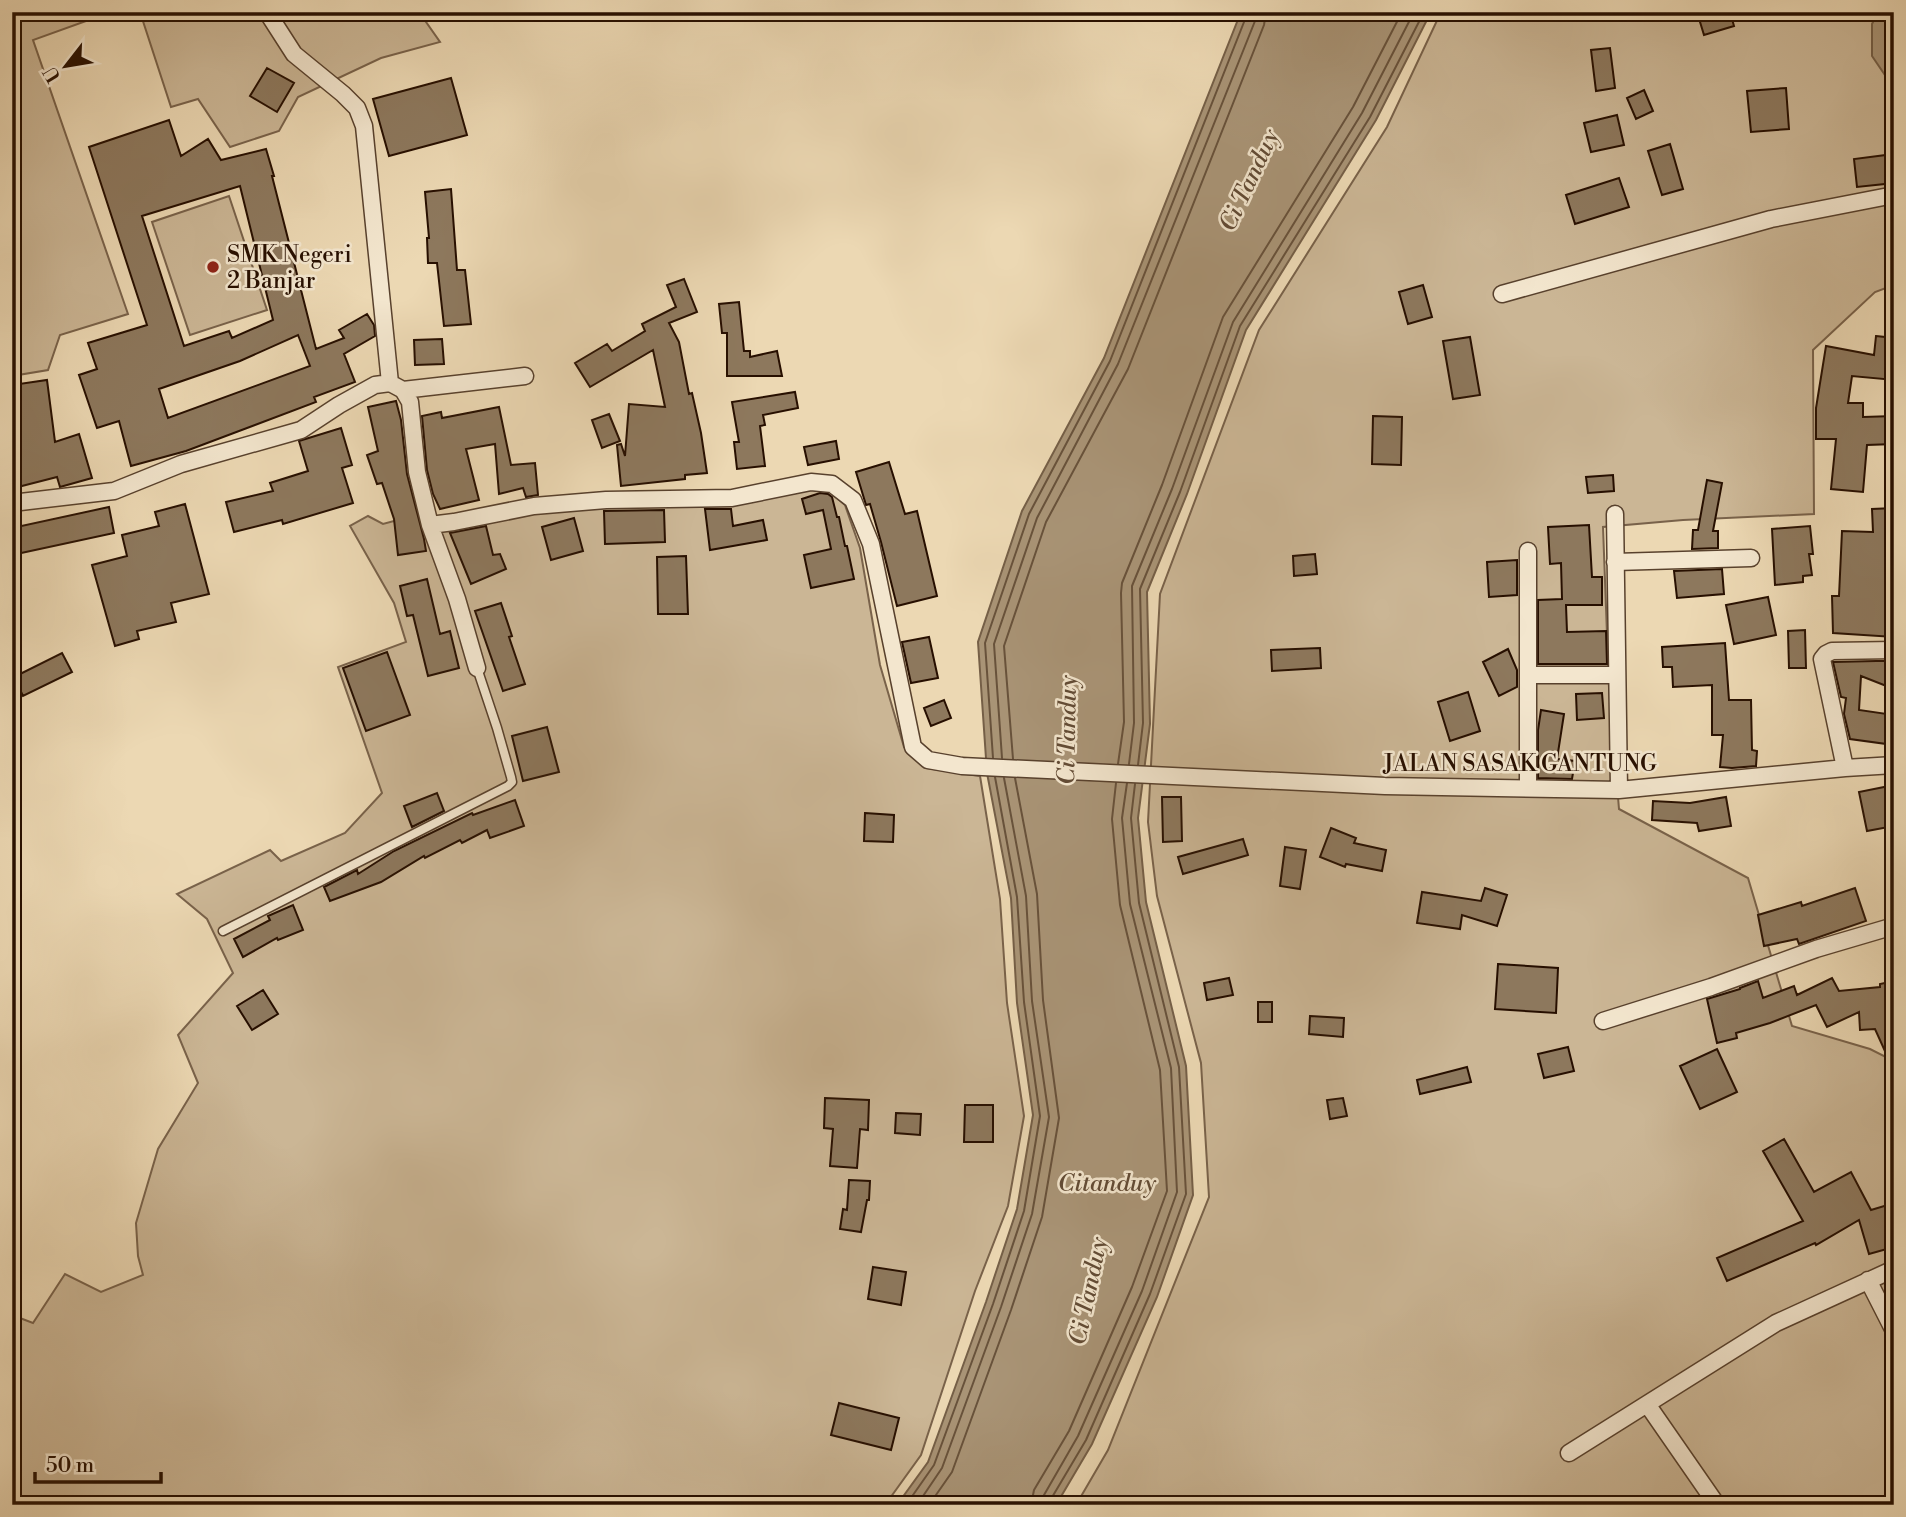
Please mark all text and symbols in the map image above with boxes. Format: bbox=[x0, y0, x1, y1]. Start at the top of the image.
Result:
north arrow bbox=[32, 32, 102, 102]
text: U bbox=[38, 62, 66, 87]
water label: Ci Tanduy bbox=[1213, 124, 1287, 236]
place label: SMK Negeri 2 Banjar bbox=[227, 241, 352, 295]
marker: SMK Negeri 2 Banjar bbox=[205, 259, 221, 275]
water label: Ci Tanduy bbox=[1052, 675, 1084, 785]
street label: JALAN SASAK GANTUNG bbox=[1382, 750, 1657, 778]
water label: Citanduy bbox=[1058, 1169, 1157, 1199]
water label: Ci Tanduy bbox=[1063, 1234, 1115, 1348]
scale bar bbox=[35, 1440, 161, 1484]
text: 50 m bbox=[46, 1453, 94, 1479]

